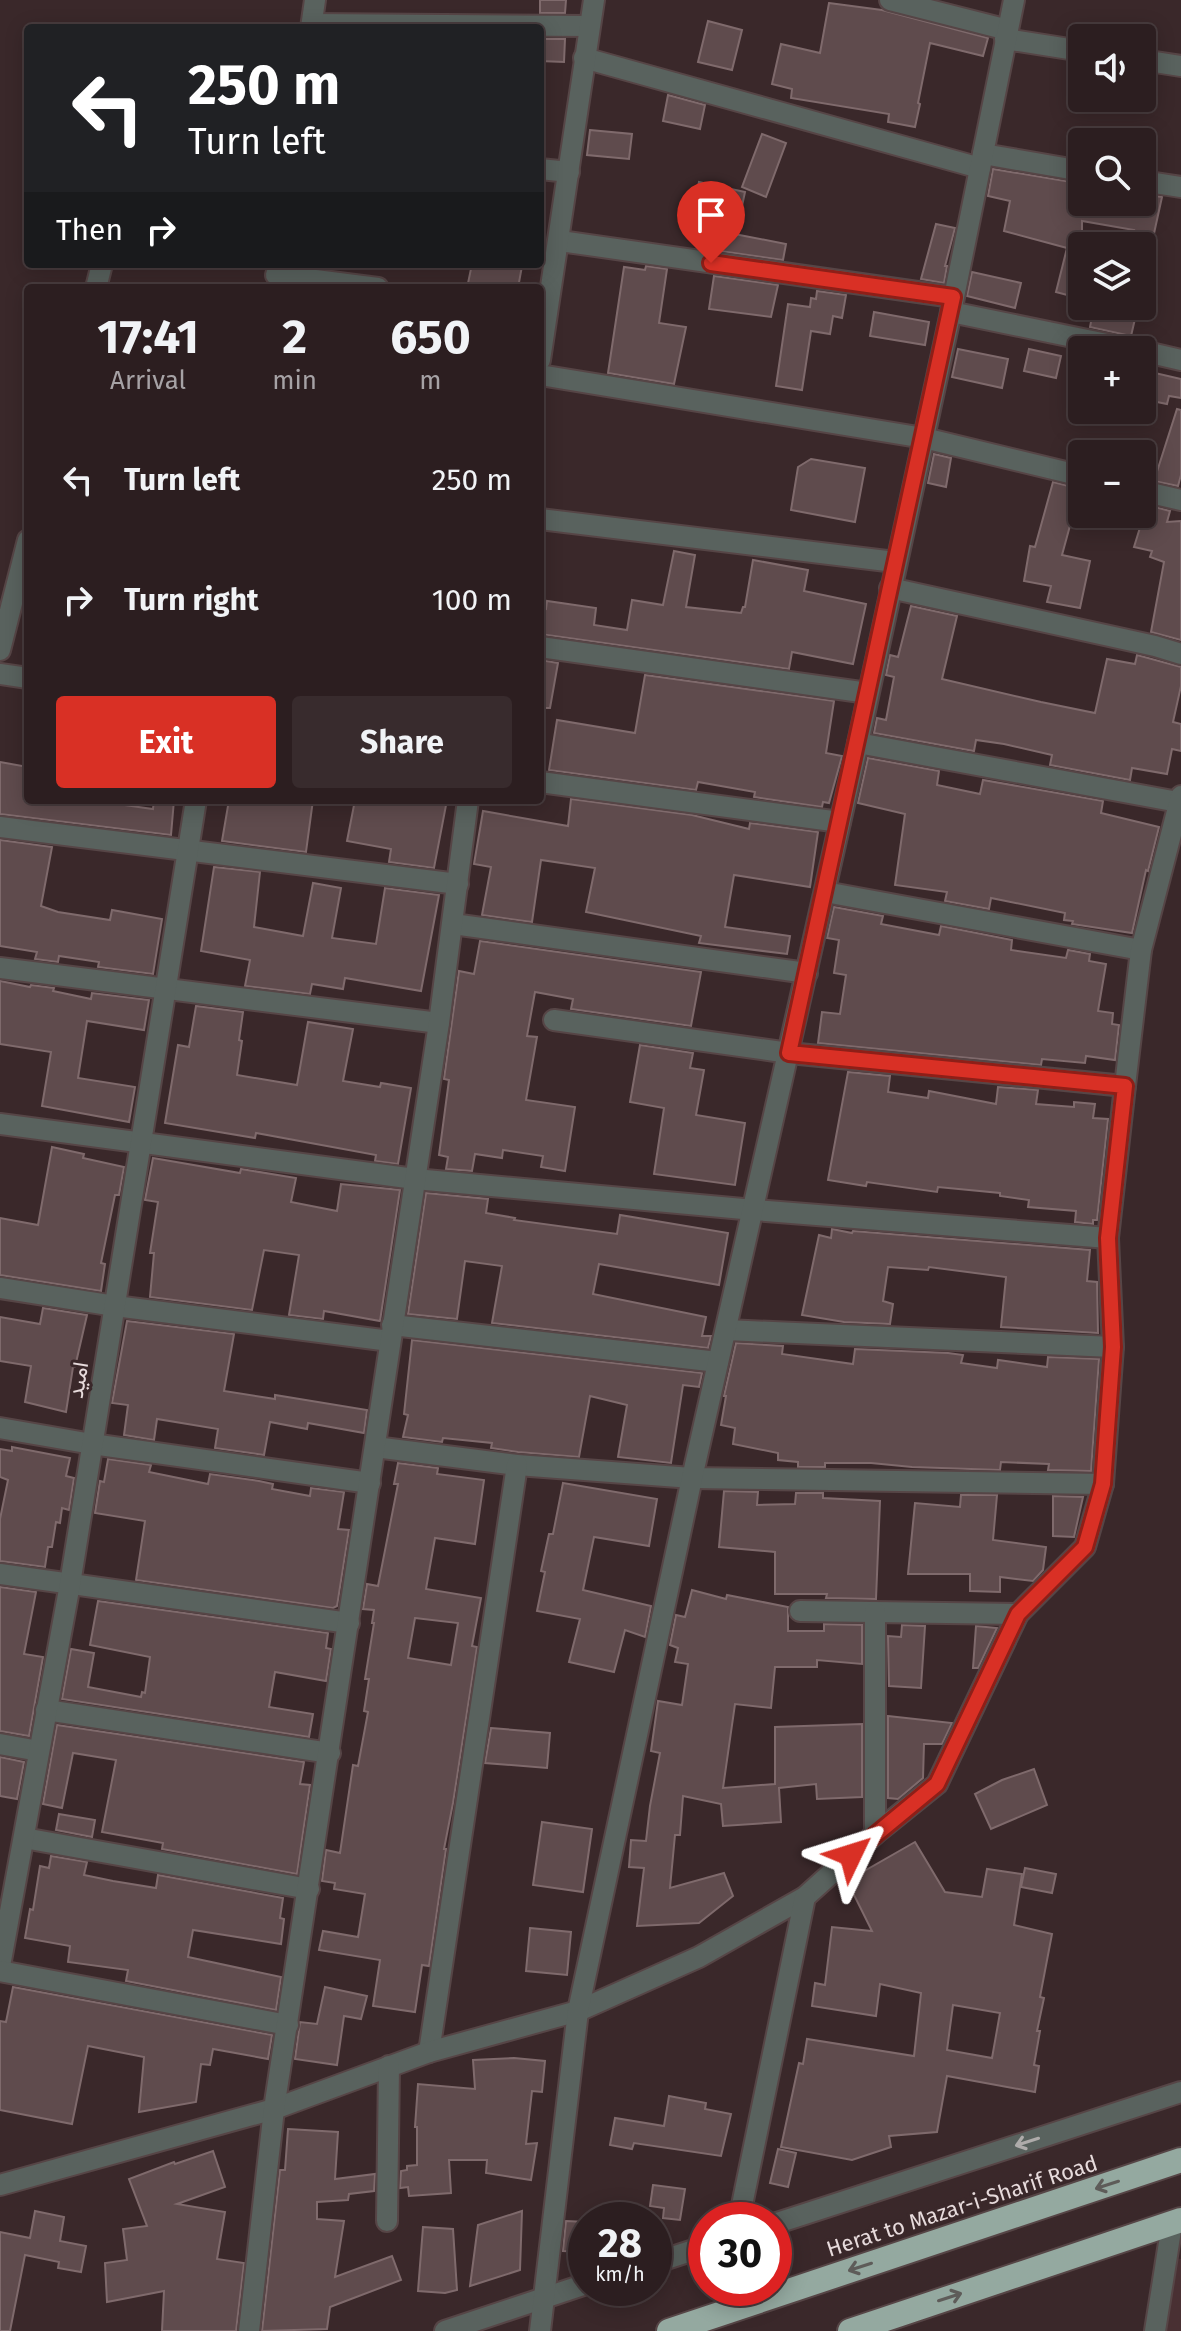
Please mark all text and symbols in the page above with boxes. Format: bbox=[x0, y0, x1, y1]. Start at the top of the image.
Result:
map controls bbox=[1068, 24, 1156, 528]
button: sound bbox=[1068, 24, 1156, 112]
text: 250 m bbox=[188, 52, 340, 119]
icon: left bbox=[56, 56, 160, 160]
text: Turn left bbox=[188, 120, 326, 164]
button: search bbox=[1068, 128, 1156, 216]
pin bbox=[677, 181, 745, 263]
icon: arrive bbox=[689, 193, 733, 237]
icon: right bbox=[139, 208, 183, 252]
text: Then bbox=[56, 212, 123, 248]
button: layers bbox=[1068, 232, 1156, 320]
text: 17:41 bbox=[97, 308, 199, 366]
text: 2 bbox=[282, 308, 307, 366]
text: 650 bbox=[390, 308, 471, 366]
button: + bbox=[1068, 336, 1156, 424]
text: Arrival bbox=[110, 365, 186, 396]
text: min bbox=[272, 365, 317, 396]
text: m bbox=[419, 365, 442, 396]
button: − bbox=[1068, 440, 1156, 528]
icon: left bbox=[56, 458, 100, 502]
text: Turn left bbox=[124, 462, 240, 498]
text: 250 m bbox=[432, 462, 512, 498]
icon: right bbox=[56, 578, 100, 622]
text: Turn right bbox=[124, 582, 259, 618]
text: 100 m bbox=[432, 582, 512, 618]
button: Exit bbox=[56, 696, 276, 788]
button: Share bbox=[292, 696, 512, 788]
street label: امید bbox=[62, 1360, 94, 1400]
position arrow bbox=[809, 1813, 893, 1897]
one-way arrow bbox=[1015, 2136, 1040, 2151]
street label: Herat to Mazar-i-Sharif Road bbox=[823, 2149, 1101, 2263]
one-way arrow bbox=[1095, 2178, 1120, 2193]
speed limit sign: 30 bbox=[688, 2202, 792, 2306]
text: 28 bbox=[598, 2220, 642, 2268]
one-way arrow bbox=[848, 2260, 874, 2275]
text: km/h bbox=[595, 2262, 645, 2286]
one-way arrow bbox=[938, 2289, 963, 2304]

